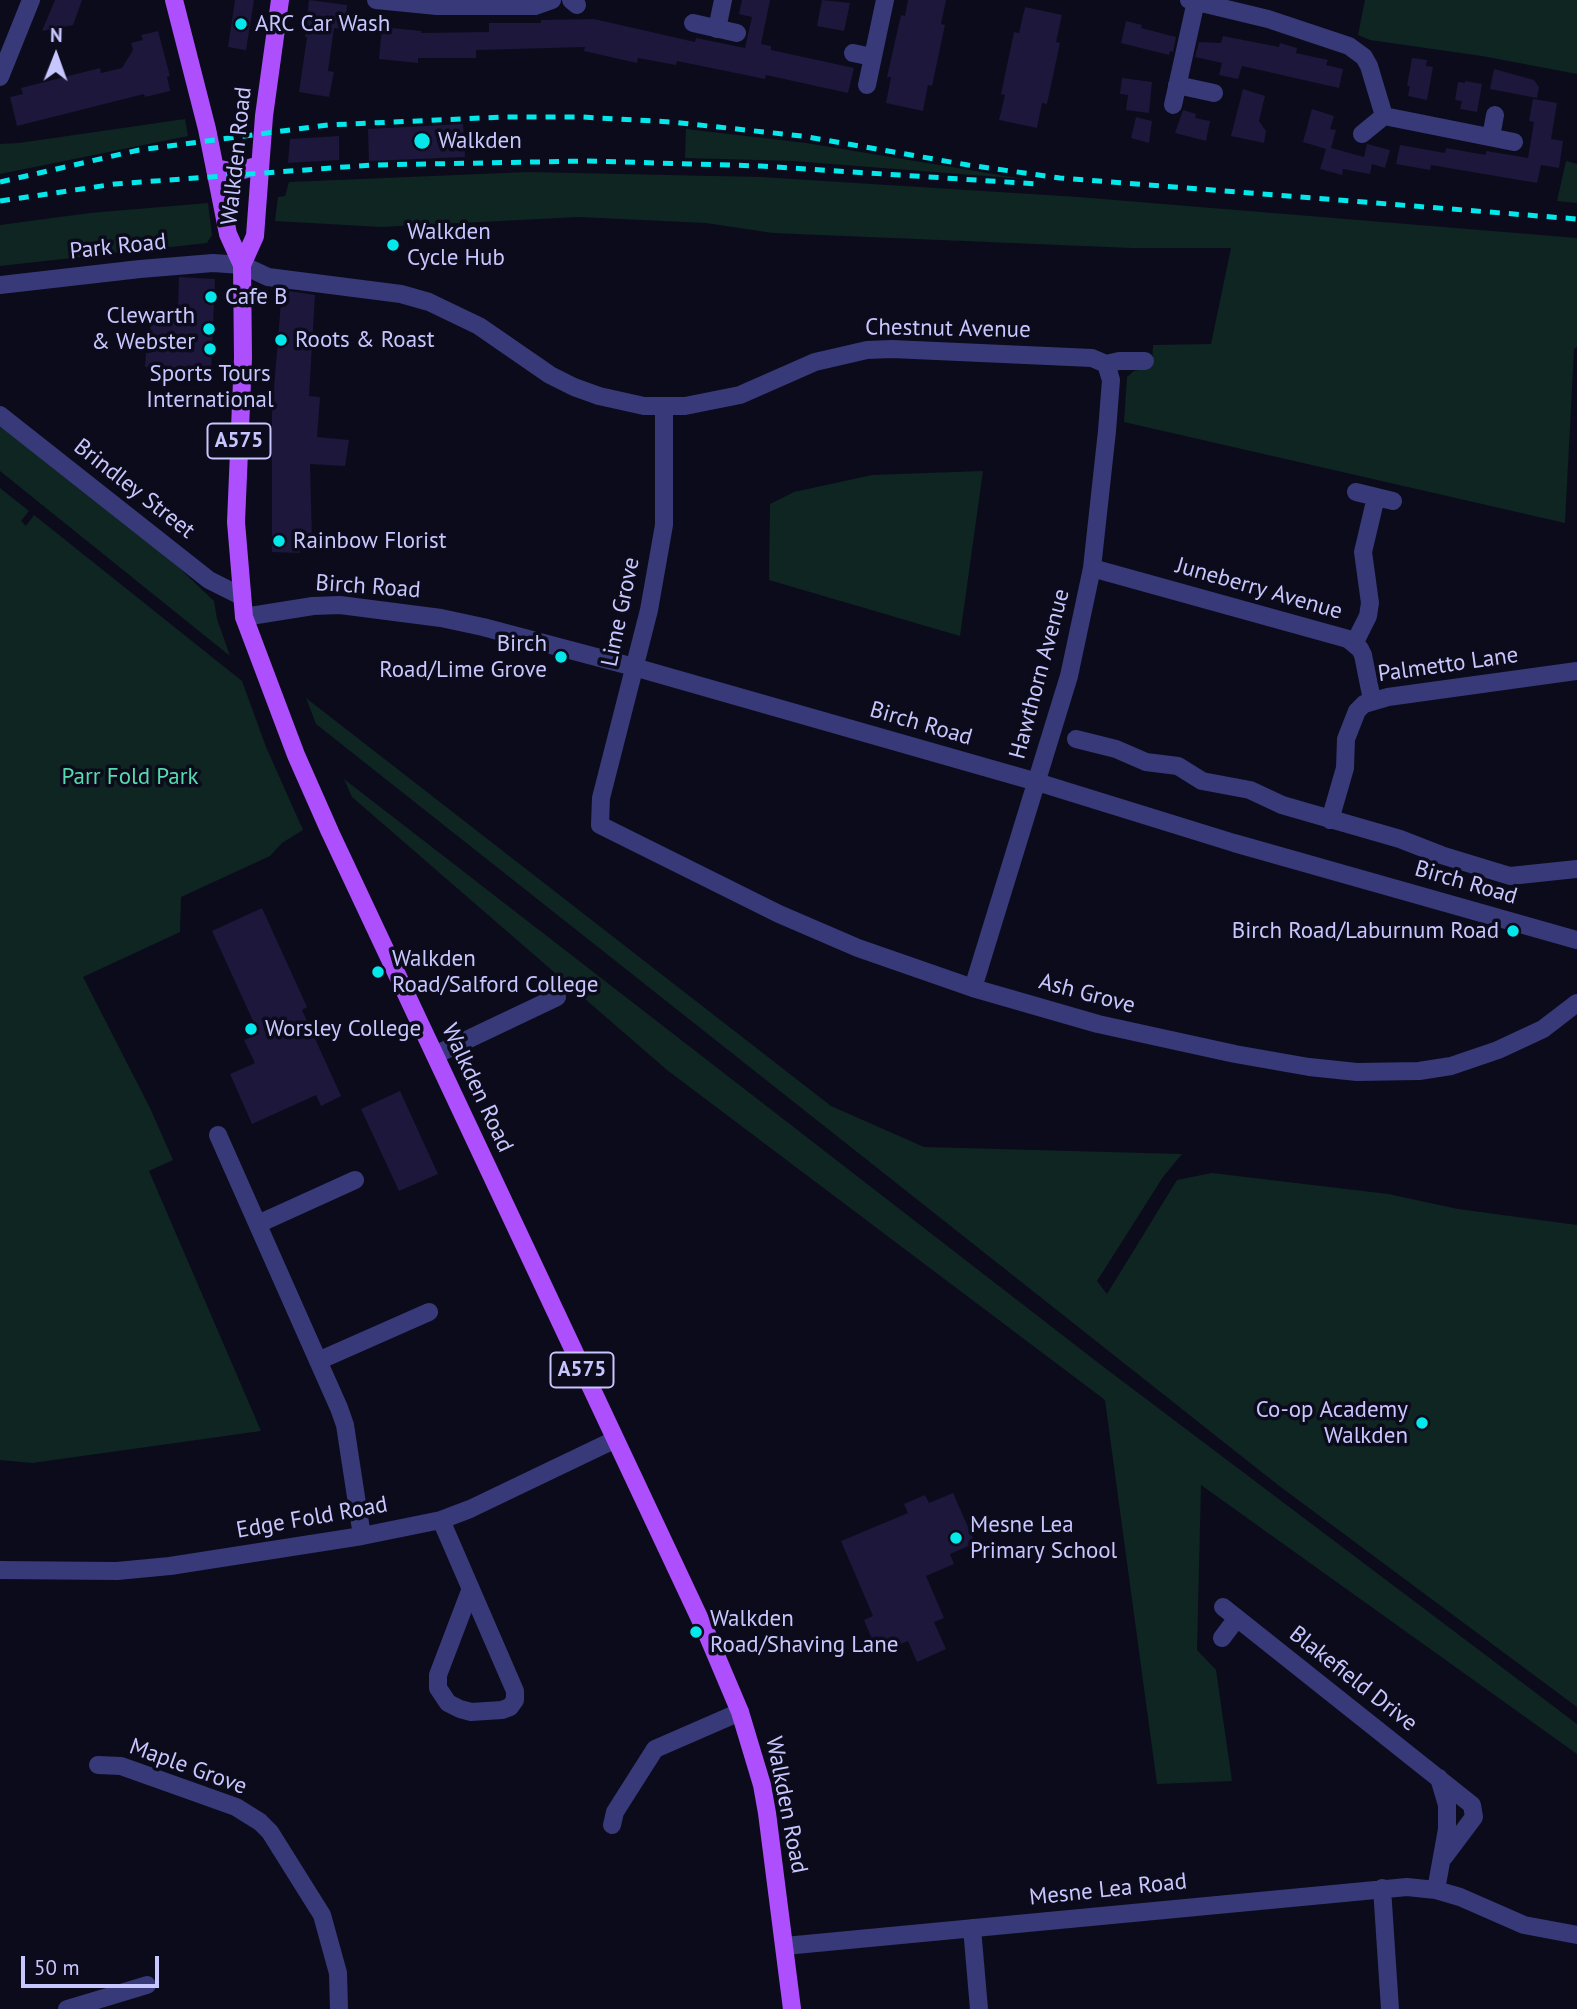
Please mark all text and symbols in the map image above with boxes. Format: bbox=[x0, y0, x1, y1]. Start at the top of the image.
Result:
place label: ARC Car Wash bbox=[255, 10, 390, 38]
marker: ARC Car Wash bbox=[233, 16, 249, 32]
north arrow bbox=[21, 21, 91, 91]
text: N bbox=[50, 23, 63, 47]
street label: Walkden Road bbox=[216, 86, 258, 226]
place label: Walkden bbox=[438, 127, 522, 155]
marker: Walkden bbox=[412, 131, 432, 151]
place label: Walkden Cycle Hub bbox=[407, 218, 505, 272]
street label: Park Road bbox=[68, 228, 168, 266]
marker: Walkden Cycle Hub bbox=[385, 237, 401, 253]
place label: Cafe B bbox=[225, 283, 287, 311]
marker: Cafe B bbox=[203, 289, 219, 305]
place label: Clewarth & Webster bbox=[91, 302, 195, 356]
street label: Chestnut Avenue bbox=[865, 314, 1031, 344]
marker: Clewarth & Webster bbox=[201, 321, 217, 337]
place label: Roots & Roast bbox=[295, 326, 435, 354]
marker: Roots & Roast bbox=[273, 332, 289, 348]
marker: Sports Tours International bbox=[202, 341, 218, 357]
place label: Sports Tours International bbox=[146, 360, 274, 414]
road number: A575 bbox=[208, 424, 270, 458]
street label: Brindley Street bbox=[68, 433, 200, 545]
place label: Rainbow Florist bbox=[293, 527, 447, 555]
marker: Rainbow Florist bbox=[271, 533, 287, 549]
street label: Juneberry Avenue bbox=[1173, 552, 1345, 626]
street label: Lime Grove bbox=[596, 555, 646, 669]
street label: Birch Road bbox=[315, 570, 421, 604]
street label: Hawthorn Avenue bbox=[1004, 586, 1076, 762]
place label: Birch Road/Lime Grove bbox=[379, 630, 547, 684]
street label: Palmetto Lane bbox=[1376, 641, 1520, 689]
marker: Birch Road/Lime Grove bbox=[553, 649, 569, 665]
street label: Birch Road bbox=[867, 696, 975, 752]
park label: Parr Fold Park bbox=[62, 763, 198, 791]
street label: Birch Road bbox=[1412, 855, 1520, 911]
place label: Birch Road/Laburnum Road bbox=[1232, 917, 1499, 945]
marker: Birch Road/Laburnum Road bbox=[1505, 923, 1521, 939]
place label: Walkden Road/Salford College bbox=[392, 945, 598, 999]
marker: Walkden Road/Salford College bbox=[370, 964, 386, 980]
street label: Ash Grove bbox=[1036, 968, 1138, 1020]
place label: Worsley College bbox=[265, 1015, 421, 1043]
street label: Walkden Road bbox=[435, 1019, 519, 1157]
marker: Worsley College bbox=[243, 1021, 259, 1037]
road number: A575 bbox=[550, 1352, 614, 1388]
place label: Co-op Academy Walkden bbox=[1256, 1396, 1408, 1450]
marker: Co-op Academy Walkden bbox=[1414, 1415, 1430, 1431]
street label: Edge Fold Road bbox=[234, 1491, 390, 1545]
place label: Mesne Lea Primary School bbox=[970, 1511, 1117, 1565]
marker: Mesne Lea Primary School bbox=[948, 1530, 964, 1546]
place label: Walkden Road/Shaving Lane bbox=[710, 1605, 898, 1659]
street label: Blakefield Drive bbox=[1283, 1620, 1423, 1738]
marker: Walkden Road/Shaving Lane bbox=[688, 1624, 704, 1640]
street label: Maple Grove bbox=[125, 1733, 251, 1801]
street label: Walkden Road bbox=[759, 1734, 813, 1876]
street label: Mesne Lea Road bbox=[1028, 1868, 1188, 1912]
scale bar bbox=[24, 1942, 163, 1986]
text: 50 m bbox=[34, 1954, 80, 1981]

